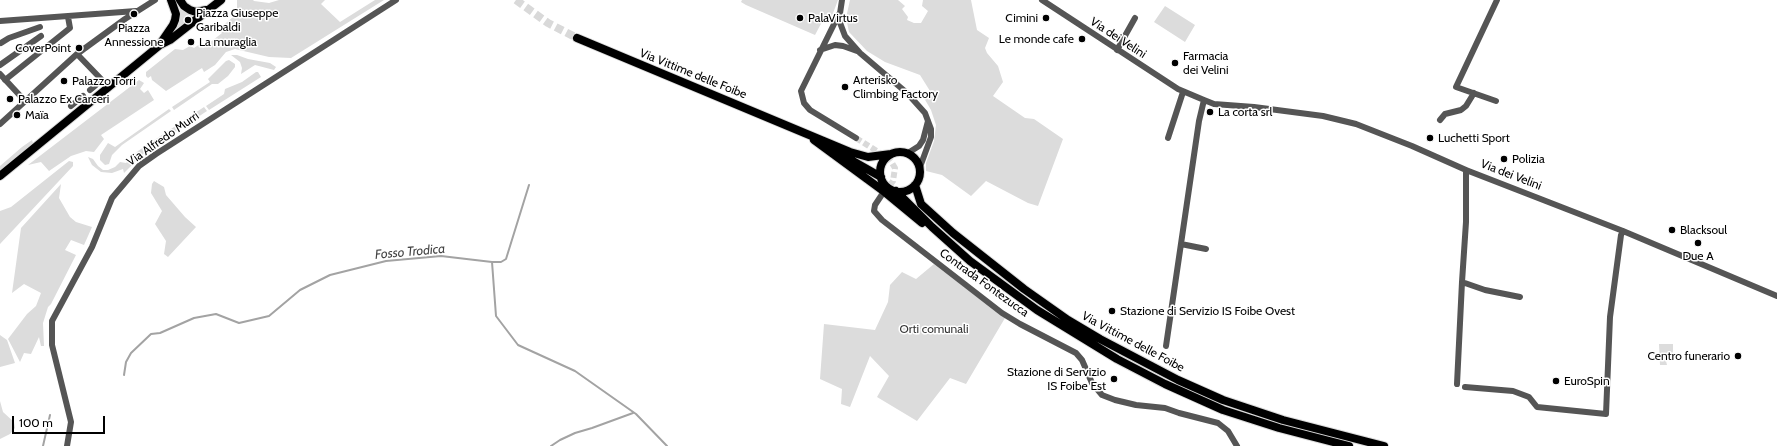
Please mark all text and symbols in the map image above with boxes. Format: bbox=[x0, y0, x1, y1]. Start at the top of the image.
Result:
place label: Piazza Giuseppe Garibaldi bbox=[196, 6, 278, 34]
marker: Piazza Annessione bbox=[129, 9, 139, 19]
place label: PalaVirtus bbox=[808, 11, 858, 25]
place label: Cimini bbox=[1005, 11, 1038, 25]
marker: PalaVirtus bbox=[795, 13, 805, 23]
marker: Cimini bbox=[1041, 13, 1051, 23]
street label: Via dei Velini bbox=[1087, 14, 1149, 62]
marker: Piazza Giuseppe Garibaldi bbox=[183, 15, 193, 25]
place label: Piazza Annessione bbox=[105, 21, 163, 49]
place label: Le monde cafe bbox=[999, 32, 1074, 46]
marker: Le monde cafe bbox=[1077, 34, 1087, 44]
place label: La muraglia bbox=[199, 35, 257, 49]
marker: La muraglia bbox=[186, 37, 196, 47]
place label: CoverPoint bbox=[15, 41, 71, 55]
marker: CoverPoint bbox=[74, 43, 84, 53]
street label: Via Vittime delle Foibe bbox=[637, 46, 749, 102]
place label: Farmacia dei Velini bbox=[1183, 49, 1228, 77]
marker: Farmacia dei Velini bbox=[1170, 58, 1180, 68]
place label: Arterisko Climbing Factory bbox=[853, 73, 938, 101]
place label: Palazzo Torri bbox=[72, 74, 136, 88]
marker: Palazzo Torri bbox=[59, 76, 69, 86]
marker: Arterisko Climbing Factory bbox=[840, 82, 850, 92]
place label: Palazzo Ex Carceri bbox=[18, 92, 109, 106]
marker: Palazzo Ex Carceri bbox=[5, 94, 15, 104]
place label: La corta srl bbox=[1218, 105, 1272, 119]
marker: La corta srl bbox=[1205, 107, 1215, 117]
place label: Maïa bbox=[25, 108, 49, 122]
street label: Via Alfredo Murri bbox=[124, 109, 202, 169]
marker: Maïa bbox=[12, 110, 22, 120]
place label: Luchetti Sport bbox=[1438, 131, 1510, 145]
marker: Luchetti Sport bbox=[1425, 133, 1435, 143]
place label: Polizia bbox=[1512, 152, 1545, 166]
marker: Polizia bbox=[1499, 154, 1509, 164]
street label: Via dei Velini bbox=[1478, 157, 1544, 193]
place label: Blacksoul bbox=[1680, 223, 1727, 237]
marker: Blacksoul bbox=[1667, 225, 1677, 235]
marker: Due A bbox=[1693, 238, 1703, 248]
water label: Fosso Trodica bbox=[374, 241, 446, 263]
street label: Contrada Fontezucca bbox=[937, 246, 1031, 320]
place label: Due A bbox=[1682, 249, 1714, 263]
place label: Stazione di Servizio IS Foibe Ovest bbox=[1120, 304, 1295, 318]
marker: Stazione di Servizio IS Foibe Ovest bbox=[1107, 306, 1117, 316]
street label: Via Vittime delle Foibe bbox=[1079, 309, 1187, 375]
park label: Orti comunali bbox=[900, 322, 968, 336]
place label: Centro funerario bbox=[1648, 349, 1730, 363]
marker: Centro funerario bbox=[1733, 351, 1743, 361]
place label: Stazione di Servizio IS Foibe Est bbox=[1007, 365, 1106, 393]
marker: Stazione di Servizio IS Foibe Est bbox=[1109, 374, 1119, 384]
place label: EuroSpin bbox=[1564, 374, 1610, 388]
marker: EuroSpin bbox=[1551, 376, 1561, 386]
scale bar bbox=[14, 408, 107, 434]
text: 100 m bbox=[19, 415, 53, 430]

